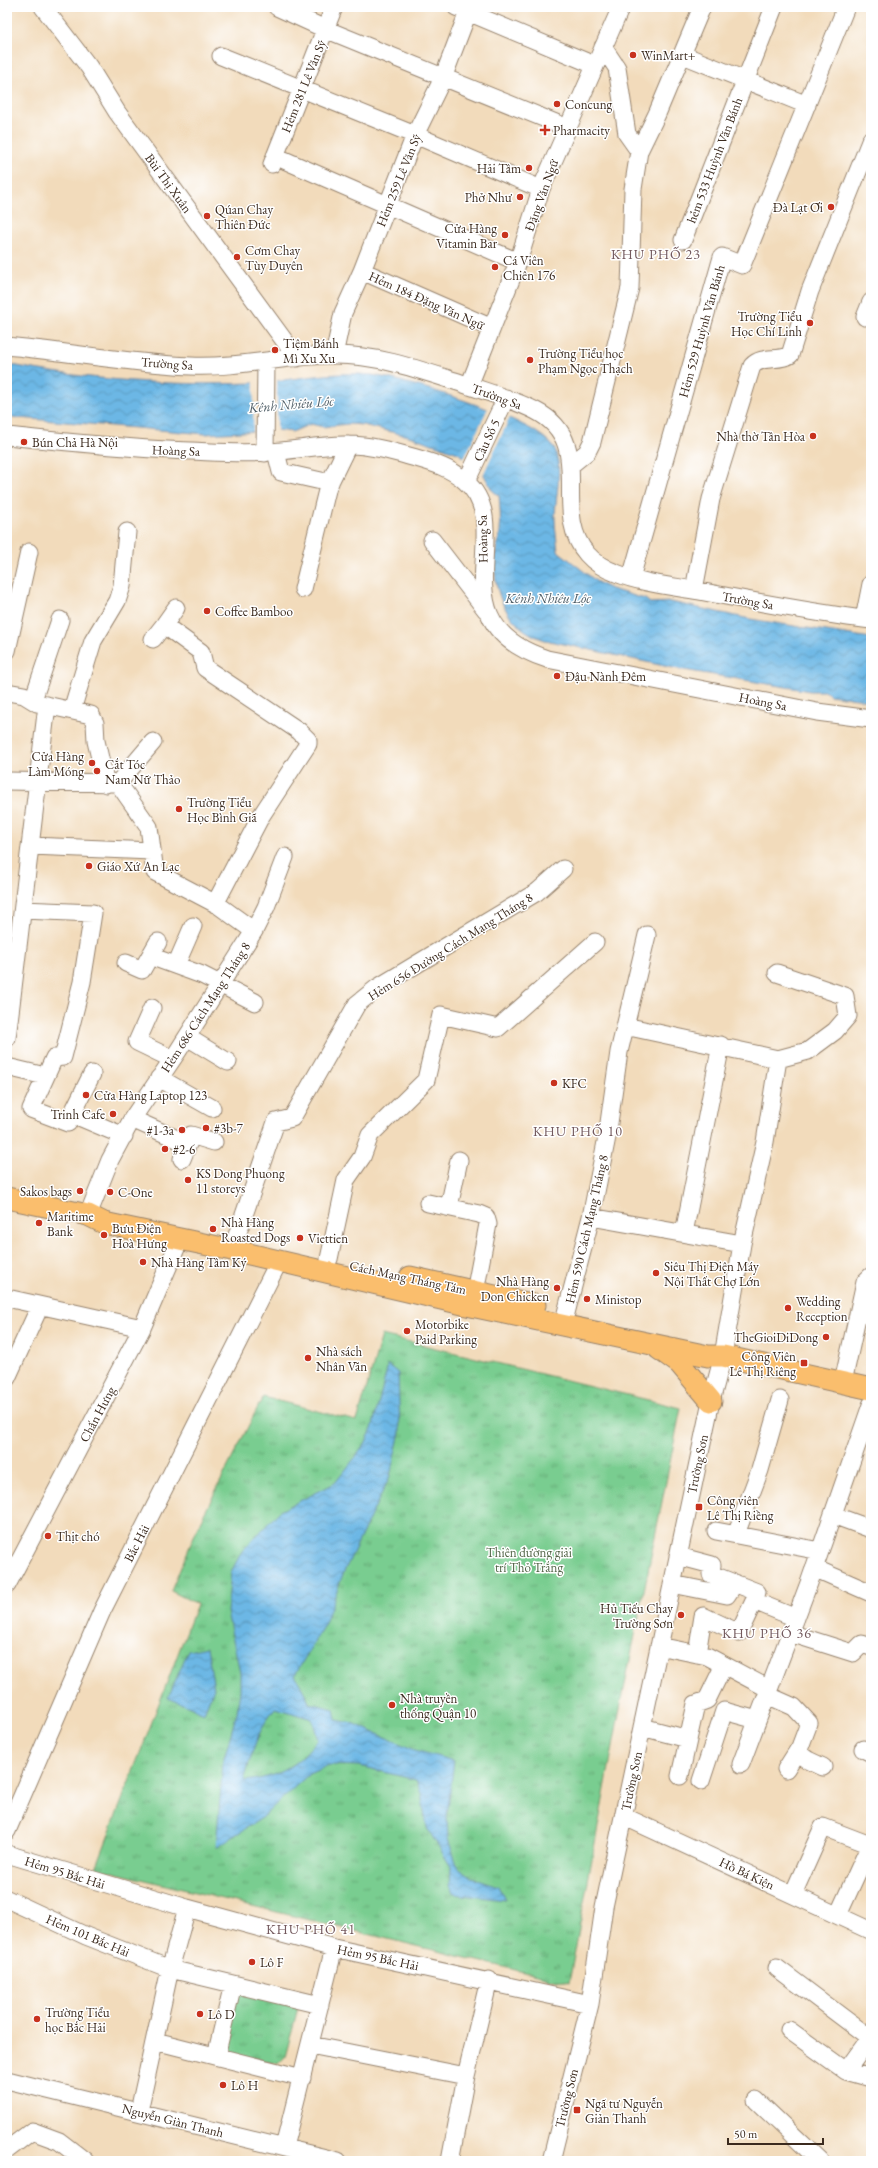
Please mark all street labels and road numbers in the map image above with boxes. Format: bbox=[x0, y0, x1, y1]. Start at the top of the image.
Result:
street label: Hẻm 281 Lê Văn Sỹ bbox=[277, 37, 330, 135]
street label: hẻm 533 Huỳnh Văn Bánh bbox=[683, 95, 746, 226]
street label: Hẻm 259 Lê Văn Sỹ bbox=[372, 131, 425, 229]
street label: Bùi Thị Xuân bbox=[141, 150, 196, 217]
street label: Đặng Văn Ngữ bbox=[521, 156, 563, 234]
street label: Hẻm 529 Huỳnh Văn Bánh bbox=[674, 263, 729, 399]
street label: Hẻm 184 Đặng Văn Ngữ bbox=[366, 267, 488, 334]
street label: Trường Sa bbox=[140, 353, 194, 374]
street label: Trường Sa bbox=[469, 380, 525, 414]
street label: Cầu Số 5 bbox=[469, 416, 504, 464]
street label: Hoàng Sa bbox=[152, 441, 201, 460]
street label: Hoàng Sa bbox=[474, 514, 491, 563]
street label: Trường Sa bbox=[721, 588, 776, 614]
street label: Hoàng Sa bbox=[738, 689, 789, 715]
street label: Hẻm 656 Đường Cách Mạng Tháng 8 bbox=[365, 889, 536, 1004]
street label: Hẻm 686 Cách Mạng Tháng 8 bbox=[157, 939, 254, 1076]
street label: Hẻm 590 Cách Mạng Tháng 8 bbox=[561, 1153, 612, 1305]
street label: Cách Mạng Tháng Tám bbox=[348, 1257, 468, 1298]
street label: Chấn Hưng bbox=[76, 1383, 119, 1445]
street label: Trường Sơn bbox=[683, 1433, 712, 1495]
street label: Bắc Hải bbox=[120, 1522, 153, 1565]
street label: Trường Sơn bbox=[617, 1750, 646, 1812]
street label: Hẻm 95 Bắc Hải bbox=[23, 1852, 107, 1893]
street label: Hồ Bá Kiện bbox=[716, 1853, 777, 1894]
street label: Hẻm 101 Bắc Hải bbox=[43, 1910, 132, 1961]
street label: Hẻm 95 Bắc Hải bbox=[336, 1941, 420, 1974]
street label: Trường Sơn bbox=[551, 2067, 582, 2129]
street label: Nguyễn Giàn Thanh bbox=[120, 2100, 226, 2141]

